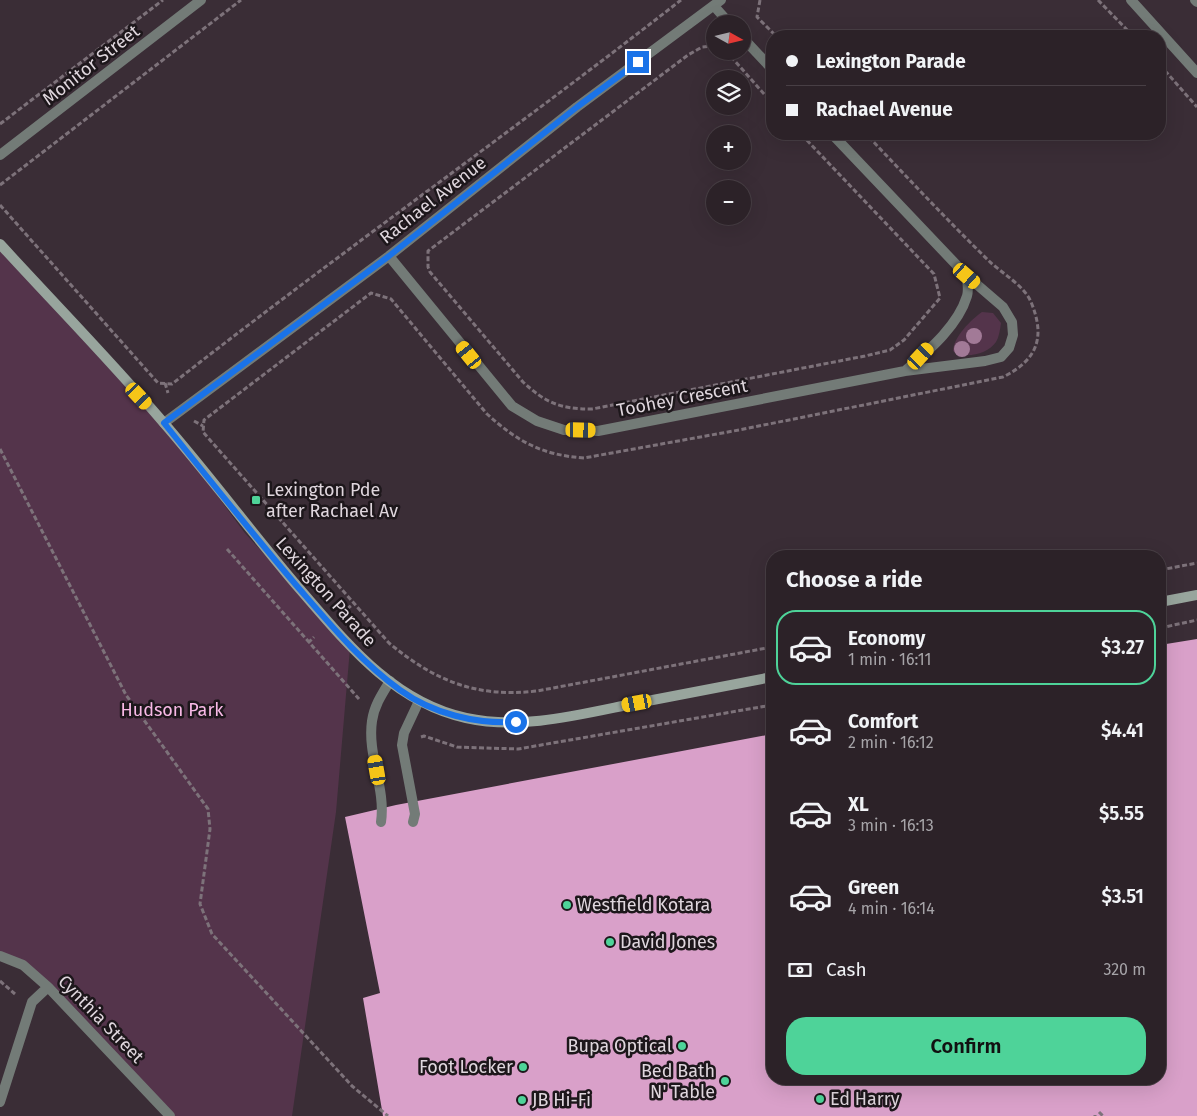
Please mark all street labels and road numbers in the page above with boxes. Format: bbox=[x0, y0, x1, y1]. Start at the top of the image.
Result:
street label: Monitor Street bbox=[38, 20, 144, 110]
street label: Rachael Avenue bbox=[375, 152, 491, 248]
street label: Toohey Crescent bbox=[615, 374, 750, 421]
street label: Lexington Parade bbox=[271, 533, 381, 651]
street label: Cynthia Street bbox=[53, 970, 149, 1068]

